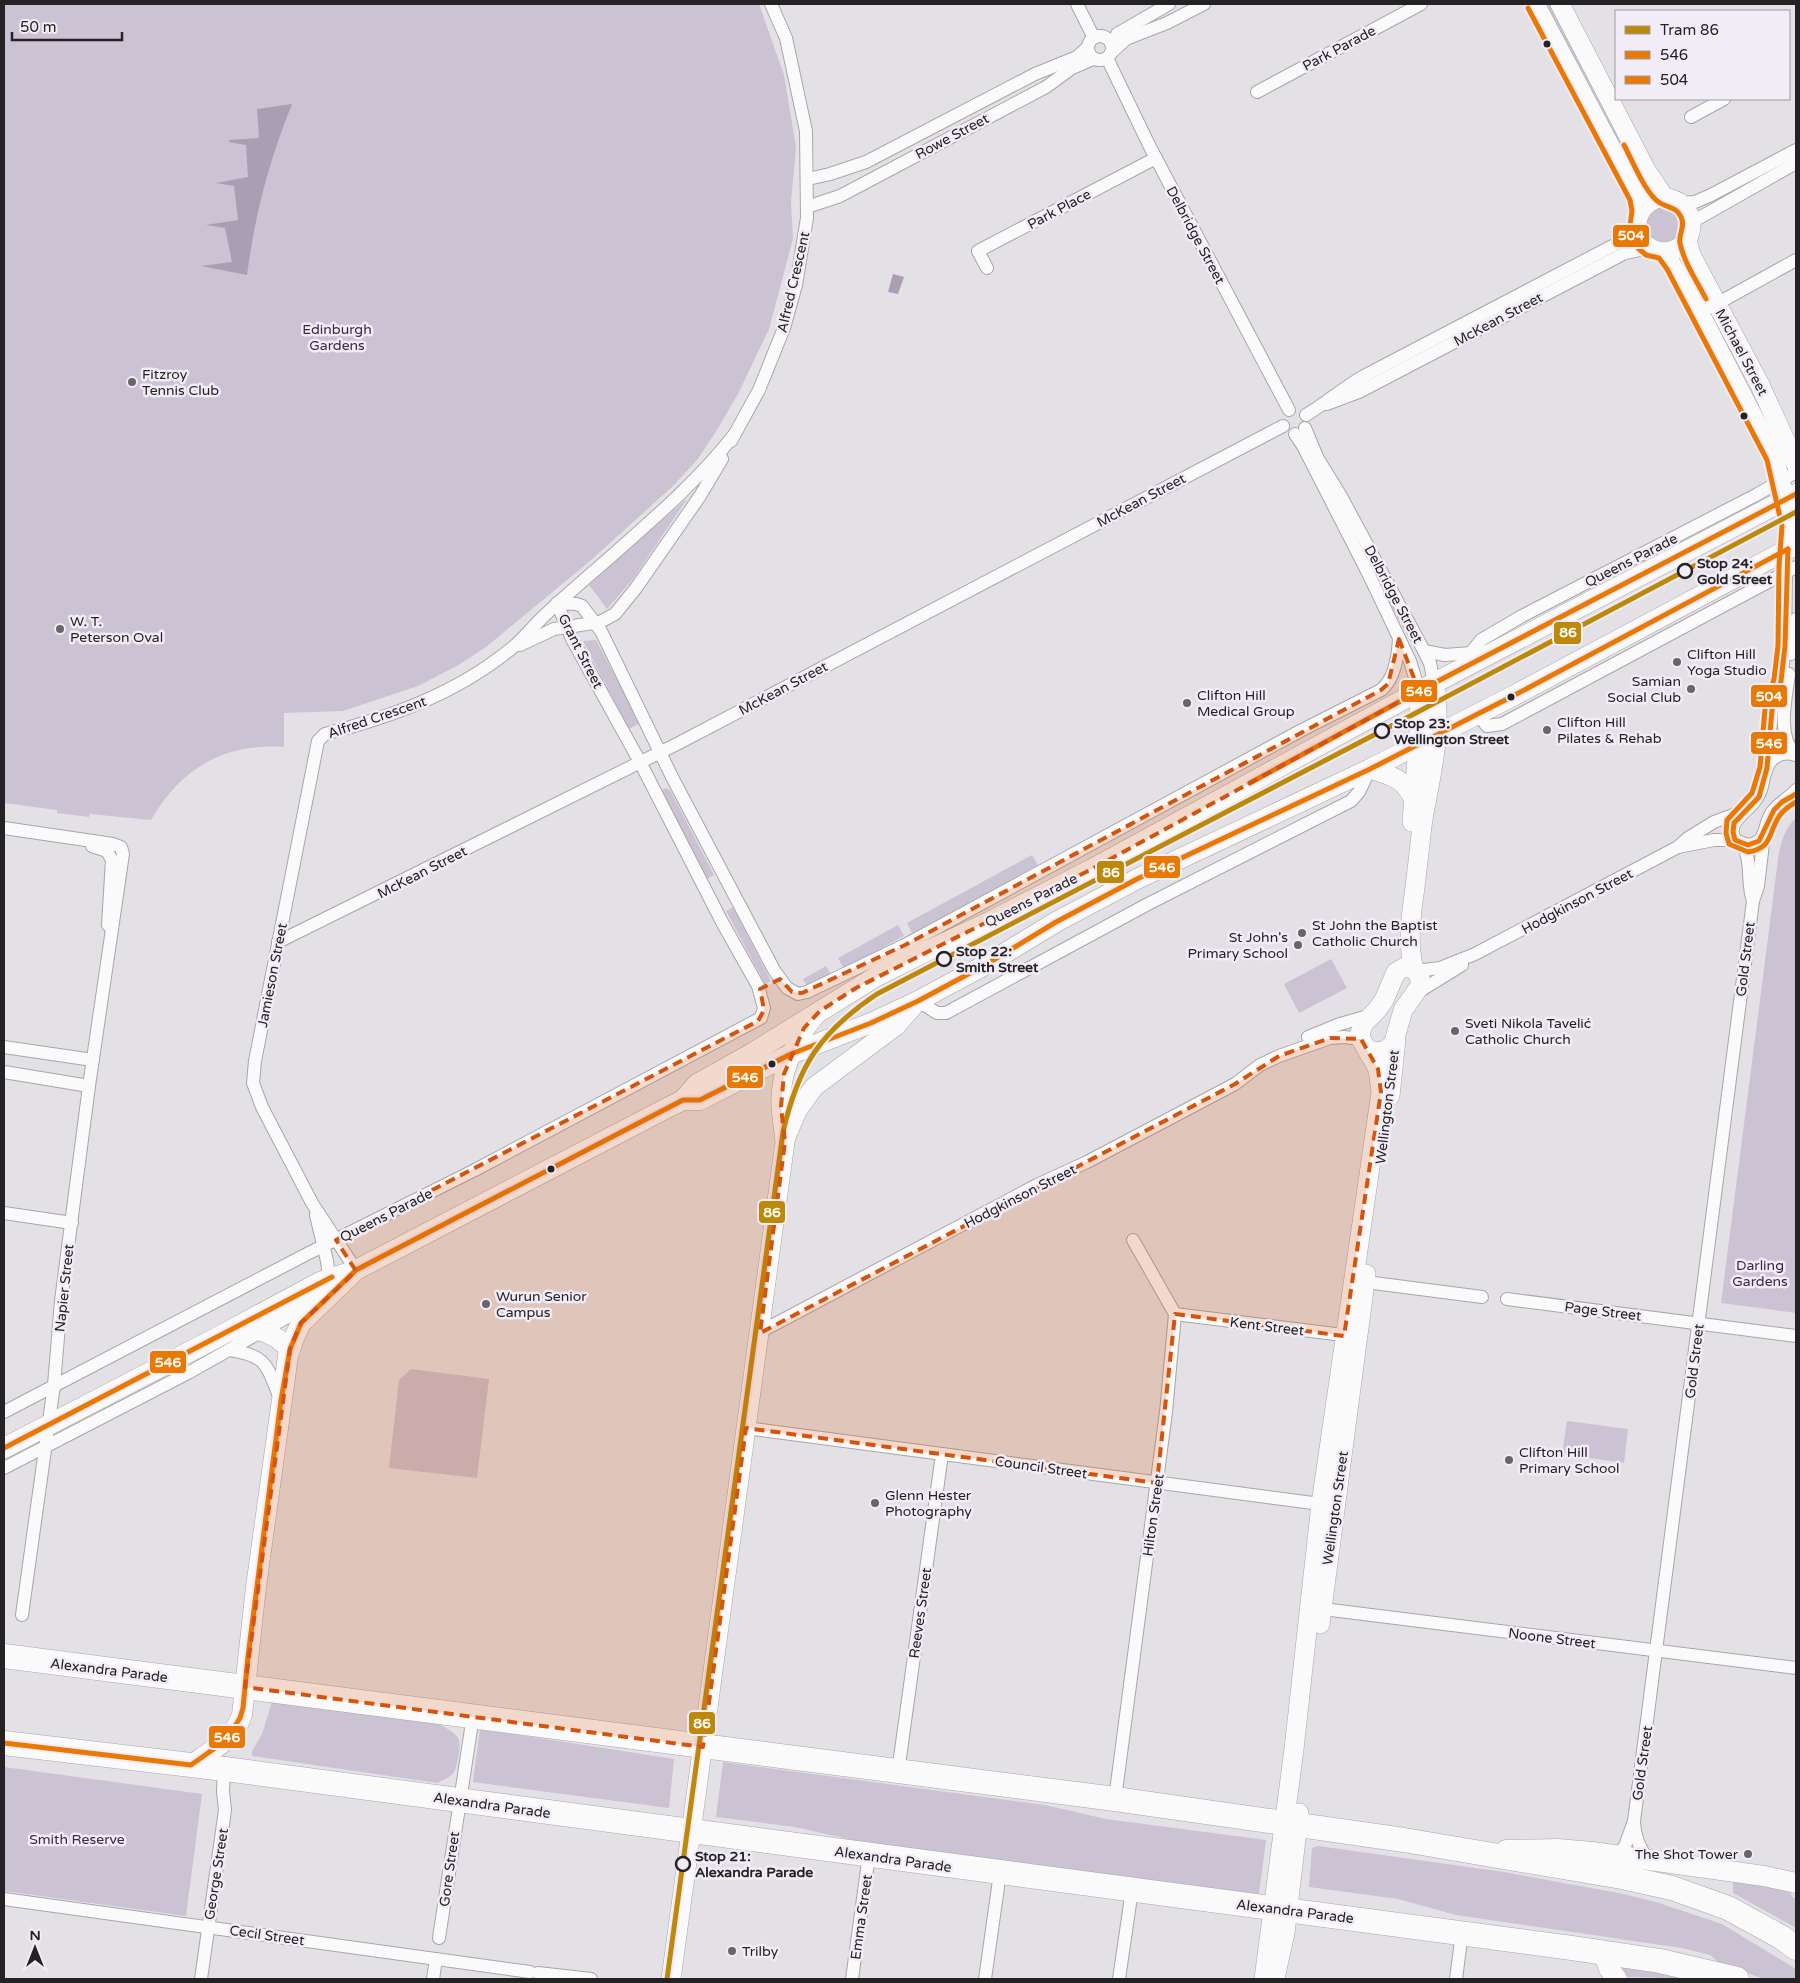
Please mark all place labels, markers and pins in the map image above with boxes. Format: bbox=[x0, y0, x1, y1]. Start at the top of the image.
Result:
unlabelled marker bbox=[1542, 39, 1552, 49]
place label: Fitzroy Tennis Club bbox=[142, 366, 219, 399]
marker: Fitzroy Tennis Club bbox=[126, 376, 138, 388]
unlabelled marker bbox=[1739, 411, 1749, 421]
place label: Stop 24: Gold Street bbox=[1697, 555, 1773, 588]
marker: Stop 24: Gold Street bbox=[1677, 563, 1693, 579]
place label: W. T. Peterson Oval bbox=[70, 613, 163, 646]
marker: W. T. Peterson Oval bbox=[54, 623, 66, 635]
place label: Clifton Hill Yoga Studio bbox=[1687, 646, 1767, 679]
marker: Clifton Hill Yoga Studio bbox=[1671, 656, 1683, 668]
place label: Samian Social Club bbox=[1607, 673, 1681, 706]
marker: Samian Social Club bbox=[1685, 683, 1697, 695]
place label: Clifton Hill Medical Group bbox=[1197, 687, 1295, 720]
unlabelled marker bbox=[1506, 692, 1516, 702]
marker: Clifton Hill Medical Group bbox=[1181, 697, 1193, 709]
place label: Clifton Hill Pilates & Rehab bbox=[1557, 714, 1662, 747]
place label: Stop 23: Wellington Street bbox=[1394, 715, 1510, 748]
marker: Stop 23: Wellington Street bbox=[1374, 723, 1390, 739]
marker: Clifton Hill Pilates & Rehab bbox=[1541, 724, 1553, 736]
place label: St John the Baptist Catholic Church bbox=[1312, 917, 1438, 950]
marker: St John the Baptist Catholic Church bbox=[1296, 927, 1308, 939]
place label: St John's Primary School bbox=[1187, 929, 1288, 962]
marker: St John's Primary School bbox=[1292, 939, 1304, 951]
place label: Stop 22: Smith Street bbox=[956, 943, 1039, 976]
marker: Stop 22: Smith Street bbox=[936, 951, 952, 967]
place label: Sveti Nikola Tavelić Catholic Church bbox=[1465, 1015, 1591, 1048]
marker: Sveti Nikola Tavelić Catholic Church bbox=[1449, 1025, 1461, 1037]
unlabelled marker bbox=[767, 1059, 777, 1069]
unlabelled marker bbox=[546, 1164, 556, 1174]
place label: Wurun Senior Campus bbox=[496, 1288, 587, 1321]
marker: Wurun Senior Campus bbox=[480, 1298, 492, 1310]
place label: Clifton Hill Primary School bbox=[1519, 1444, 1620, 1477]
marker: Clifton Hill Primary School bbox=[1503, 1454, 1515, 1466]
place label: Glenn Hester Photography bbox=[885, 1487, 972, 1520]
marker: Glenn Hester Photography bbox=[869, 1497, 881, 1509]
place label: The Shot Tower bbox=[1635, 1846, 1739, 1863]
place label: Stop 21: Alexandra Parade bbox=[695, 1848, 813, 1881]
marker: The Shot Tower bbox=[1742, 1848, 1754, 1860]
marker: Stop 21: Alexandra Parade bbox=[675, 1856, 691, 1872]
place label: Trilby bbox=[742, 1943, 779, 1960]
marker: Trilby bbox=[726, 1945, 738, 1957]

